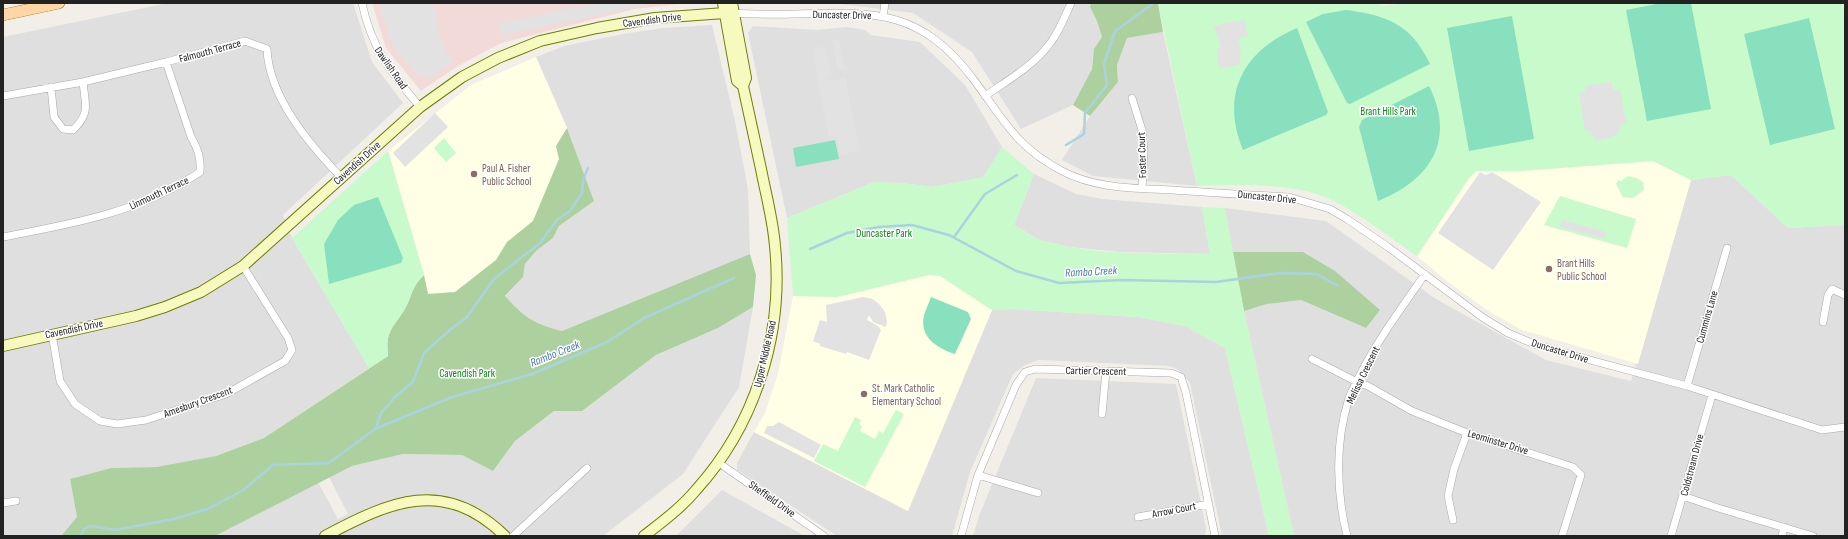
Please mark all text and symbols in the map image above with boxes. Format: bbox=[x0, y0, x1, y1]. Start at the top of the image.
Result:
street label: Duncaster Drive bbox=[812, 8, 872, 22]
street label: Cavendish Drive bbox=[622, 10, 682, 30]
street label: Falmouth Terrace bbox=[178, 36, 242, 66]
street label: Dawlish Road bbox=[372, 44, 411, 92]
park label: Brant Hills Park bbox=[1360, 105, 1417, 118]
street label: Foster Court bbox=[1135, 131, 1149, 178]
street label: Cavendish Drive bbox=[331, 138, 383, 188]
place label: Paul A. Fisher Public School bbox=[482, 162, 531, 188]
marker: Paul A. Fisher Public School bbox=[469, 169, 479, 179]
street label: Linmouth Terrace bbox=[127, 174, 191, 212]
street label: Duncaster Drive bbox=[1237, 187, 1297, 207]
park label: Duncaster Park bbox=[856, 227, 913, 240]
place label: Brant Hills Public School bbox=[1557, 257, 1606, 283]
water label: Rambo Creek bbox=[1065, 263, 1118, 281]
marker: Brant Hills Public School bbox=[1544, 264, 1554, 274]
street label: Cummins Lane bbox=[1693, 289, 1721, 345]
street label: Cavendish Drive bbox=[44, 317, 104, 341]
street label: Upper Middle Road bbox=[751, 319, 779, 389]
street label: Duncaster Drive bbox=[1530, 336, 1590, 366]
water label: Rambo Creek bbox=[528, 337, 582, 371]
street label: Melissa Crescent bbox=[1343, 343, 1383, 406]
street label: Cartier Crescent bbox=[1065, 364, 1127, 378]
park label: Cavendish Park bbox=[439, 367, 496, 380]
place label: St. Mark Catholic Elementary School bbox=[872, 382, 941, 408]
street label: Amesbury Crescent bbox=[161, 383, 235, 421]
marker: St. Mark Catholic Elementary School bbox=[859, 389, 869, 399]
street label: Leominster Drive bbox=[1466, 427, 1530, 457]
street label: Coldstream Drive bbox=[1678, 433, 1706, 497]
street label: Sheffield Drive bbox=[746, 478, 798, 520]
street label: Arrow Court bbox=[1150, 499, 1198, 521]

